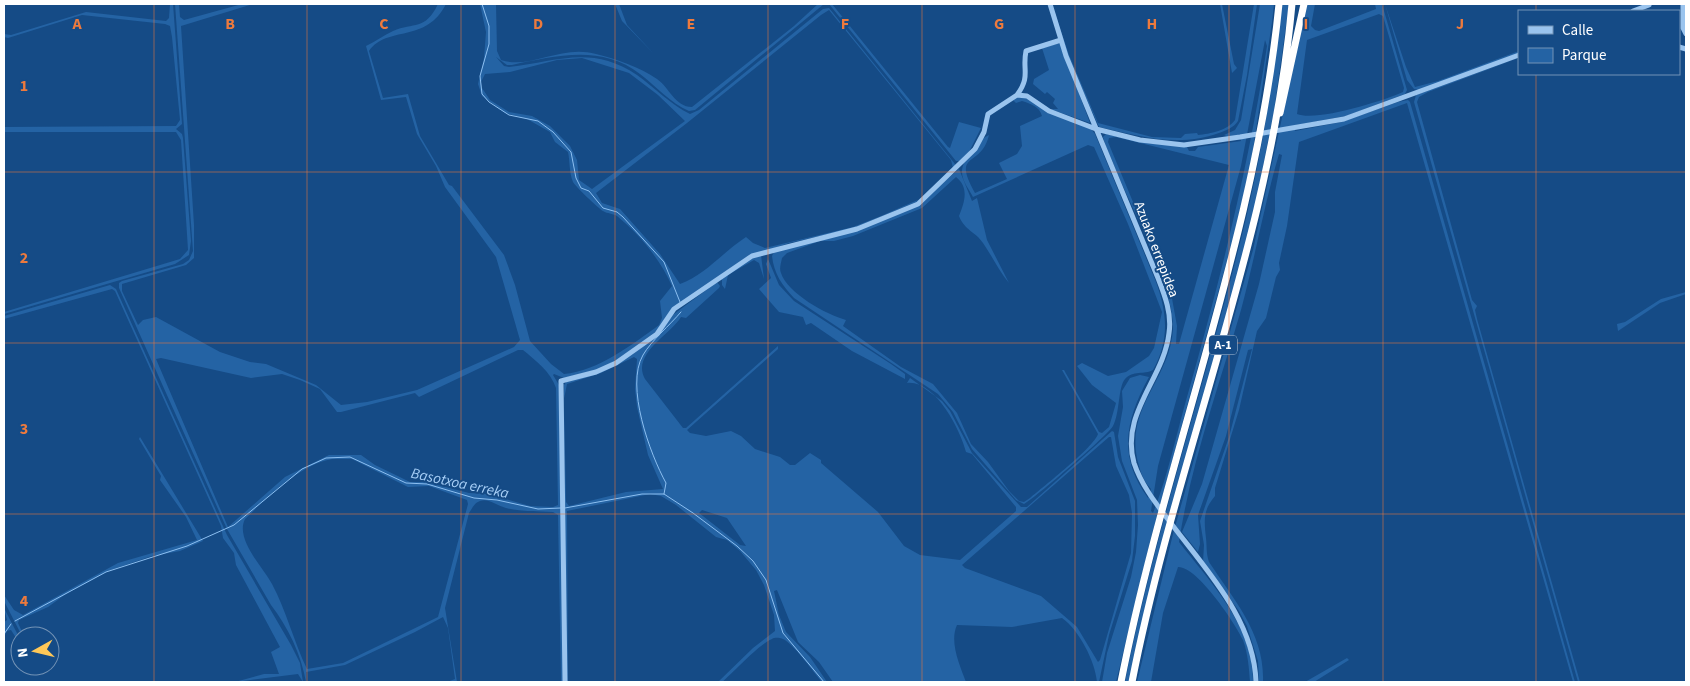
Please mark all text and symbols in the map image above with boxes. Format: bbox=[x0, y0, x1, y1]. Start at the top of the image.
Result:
legend bbox=[1518, 10, 1680, 75]
text: A bbox=[71, 13, 82, 35]
text: B bbox=[225, 13, 235, 35]
text: C bbox=[379, 13, 389, 35]
text: D bbox=[533, 13, 543, 35]
text: E bbox=[687, 13, 695, 35]
text: F bbox=[841, 13, 849, 35]
text: G bbox=[994, 13, 1004, 35]
text: H bbox=[1147, 13, 1157, 35]
text: I bbox=[1304, 13, 1308, 35]
text: J bbox=[1456, 13, 1464, 35]
text: Calle bbox=[1562, 20, 1593, 41]
text: Parque bbox=[1562, 45, 1606, 66]
text: 1 bbox=[20, 75, 28, 97]
street label: Azuako errepidea bbox=[1129, 198, 1184, 300]
text: 2 bbox=[20, 247, 28, 269]
road number: A-1 bbox=[1209, 336, 1237, 354]
text: 3 bbox=[20, 418, 28, 440]
water label: Basotxoa erreka bbox=[409, 463, 511, 504]
text: 4 bbox=[20, 590, 29, 612]
north arrow bbox=[10, 626, 60, 676]
text: N bbox=[13, 647, 34, 659]

